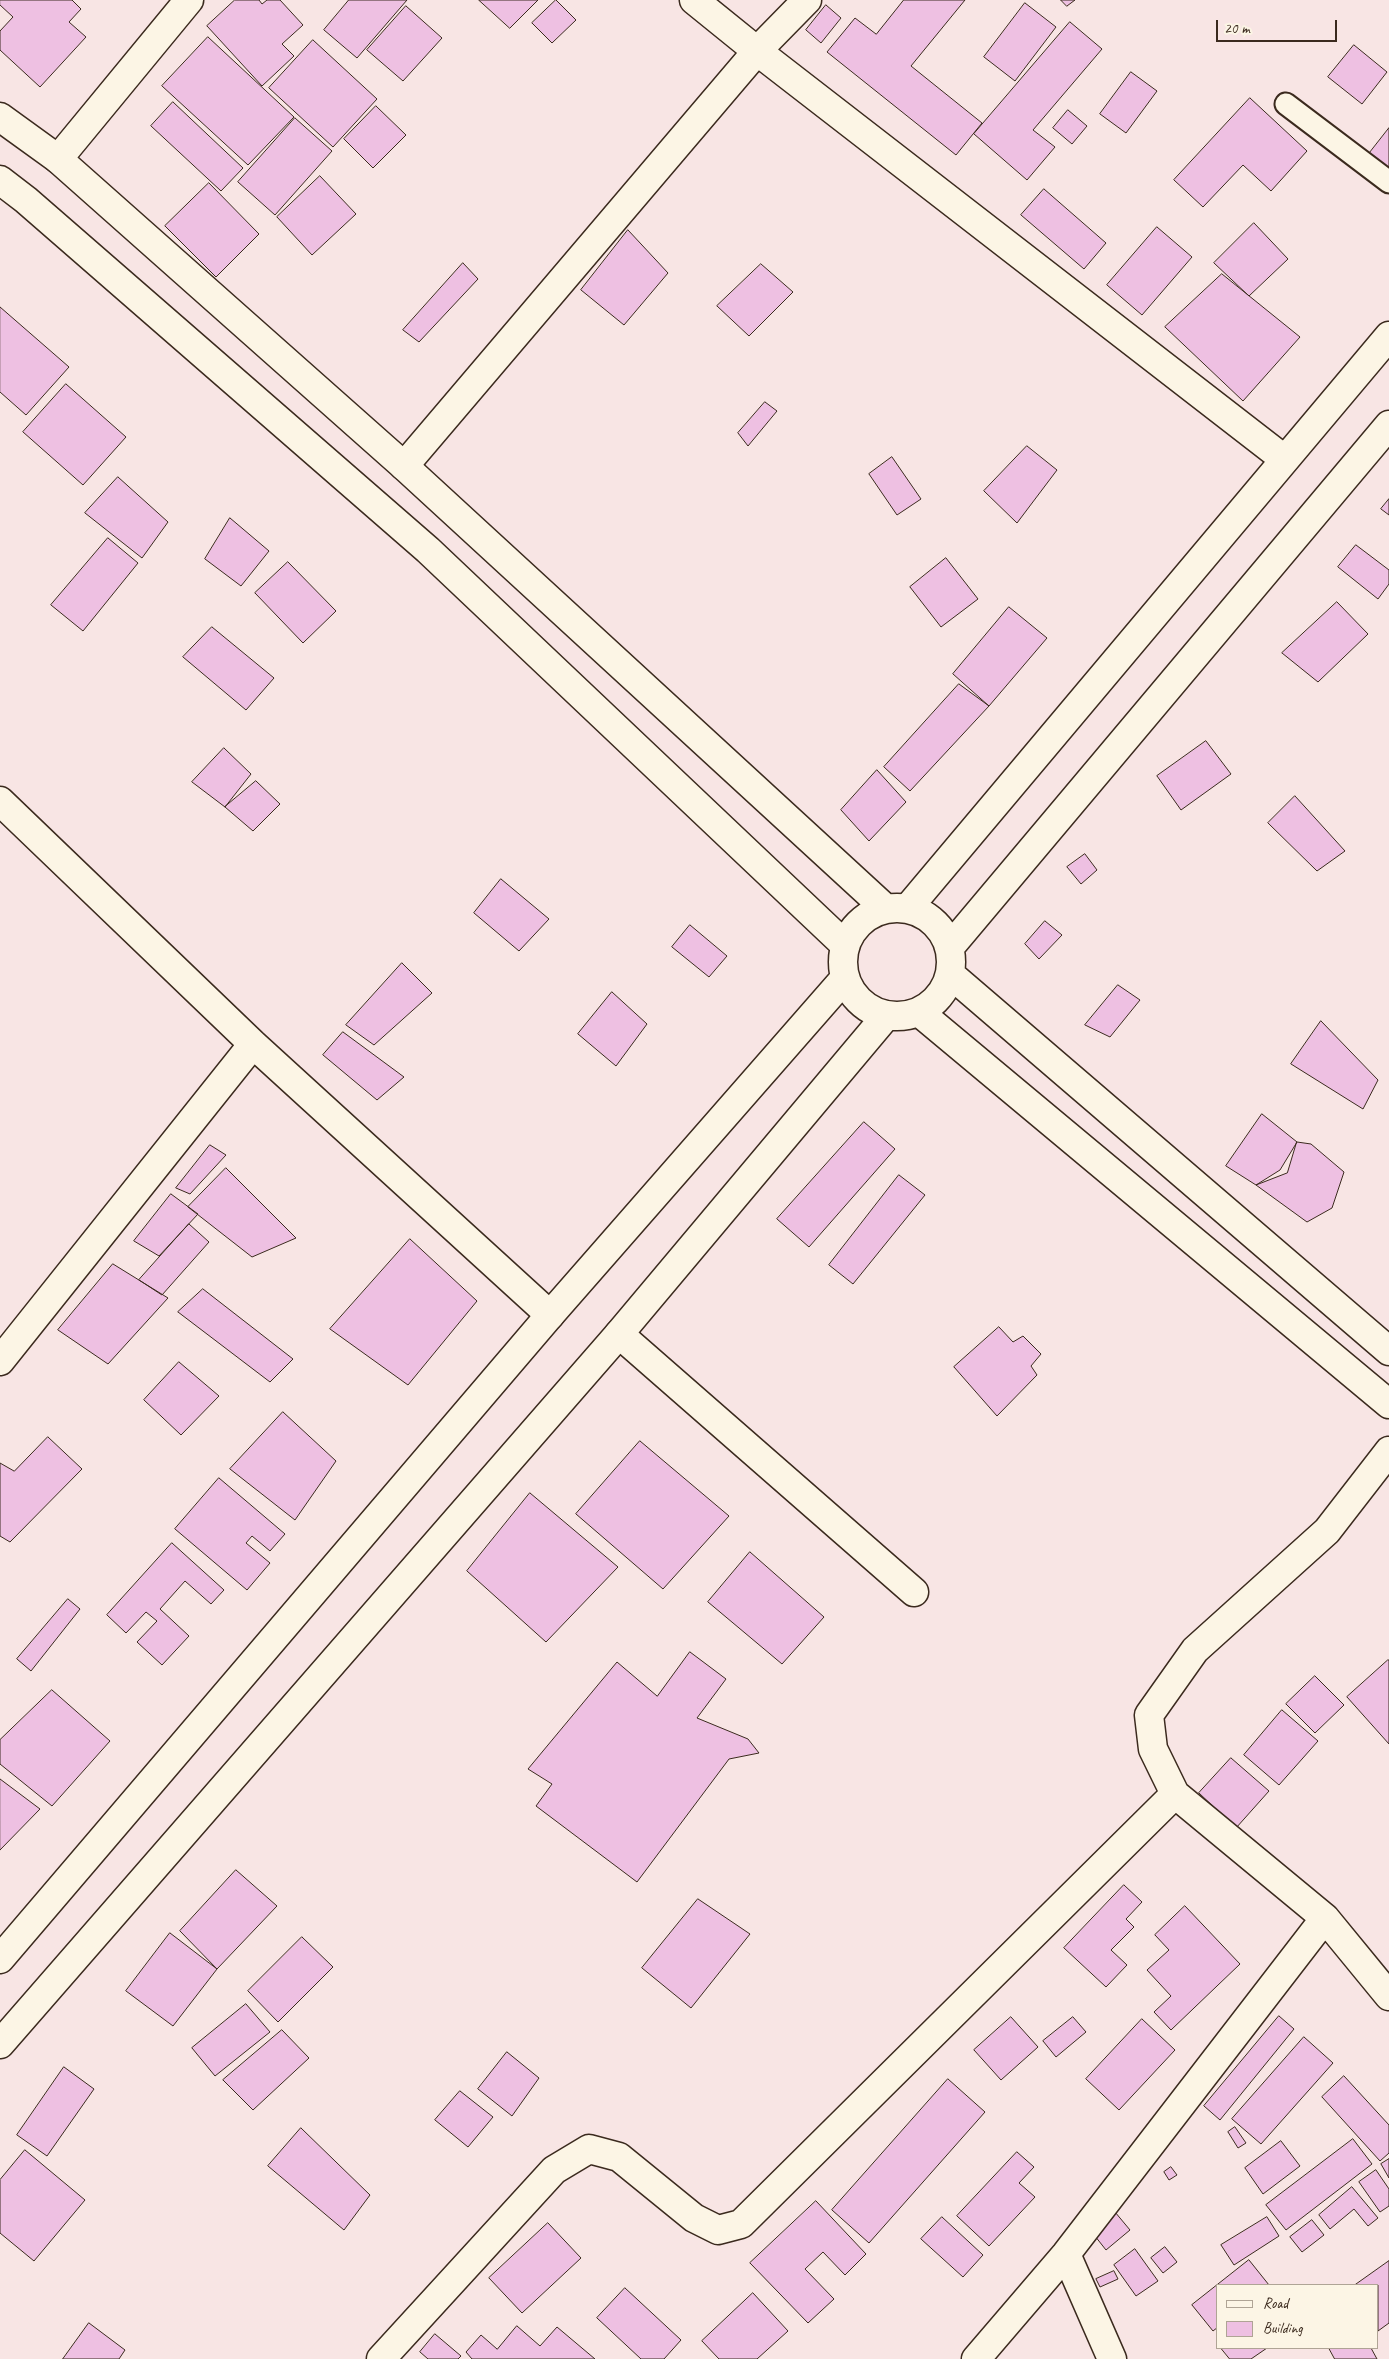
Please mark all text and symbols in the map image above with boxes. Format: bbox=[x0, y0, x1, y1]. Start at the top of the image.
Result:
scale bar bbox=[1219, 10, 1340, 42]
text: 20 m bbox=[1224, 19, 1250, 38]
legend bbox=[1216, 2284, 1379, 2349]
text: Road bbox=[1263, 2294, 1288, 2313]
text: Building bbox=[1263, 2319, 1302, 2338]

